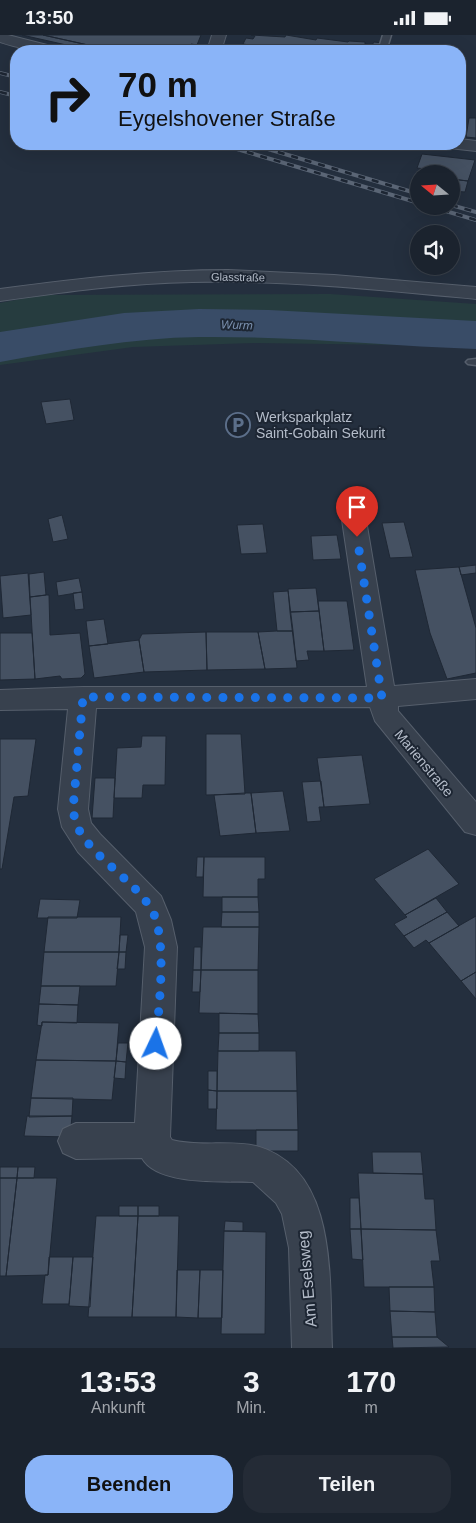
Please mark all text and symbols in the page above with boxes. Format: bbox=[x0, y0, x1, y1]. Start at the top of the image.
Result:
text: 13:50 bbox=[25, 7, 74, 28]
icon: right bbox=[35, 65, 100, 130]
text: 70 m bbox=[118, 65, 198, 104]
text: Eygelshovener Straße bbox=[118, 106, 336, 131]
north arrow bbox=[410, 165, 460, 215]
map controls bbox=[410, 165, 460, 275]
button: sound bbox=[410, 225, 460, 275]
street label: Glasstraße bbox=[211, 271, 265, 283]
water label: Wurm bbox=[221, 317, 253, 333]
place label: Werksparkplatz Saint-Gobain Sekurit bbox=[256, 409, 385, 441]
parking icon: Werksparkplatz Saint-Gobain Sekurit bbox=[225, 412, 251, 438]
pin bbox=[336, 486, 378, 537]
icon: arrive bbox=[343, 493, 371, 521]
street label: Marienstraße bbox=[391, 726, 457, 800]
position arrow bbox=[129, 1017, 181, 1069]
street label: Am Eselsweg bbox=[294, 1230, 320, 1328]
text: 13:53 bbox=[80, 1365, 156, 1398]
text: 3 bbox=[243, 1365, 260, 1398]
text: 170 bbox=[346, 1365, 396, 1398]
text: Ankunft bbox=[91, 1399, 145, 1416]
text: Min. bbox=[236, 1399, 266, 1416]
text: m bbox=[365, 1399, 378, 1416]
button: Beenden bbox=[25, 1455, 233, 1513]
button: Teilen bbox=[243, 1455, 451, 1513]

